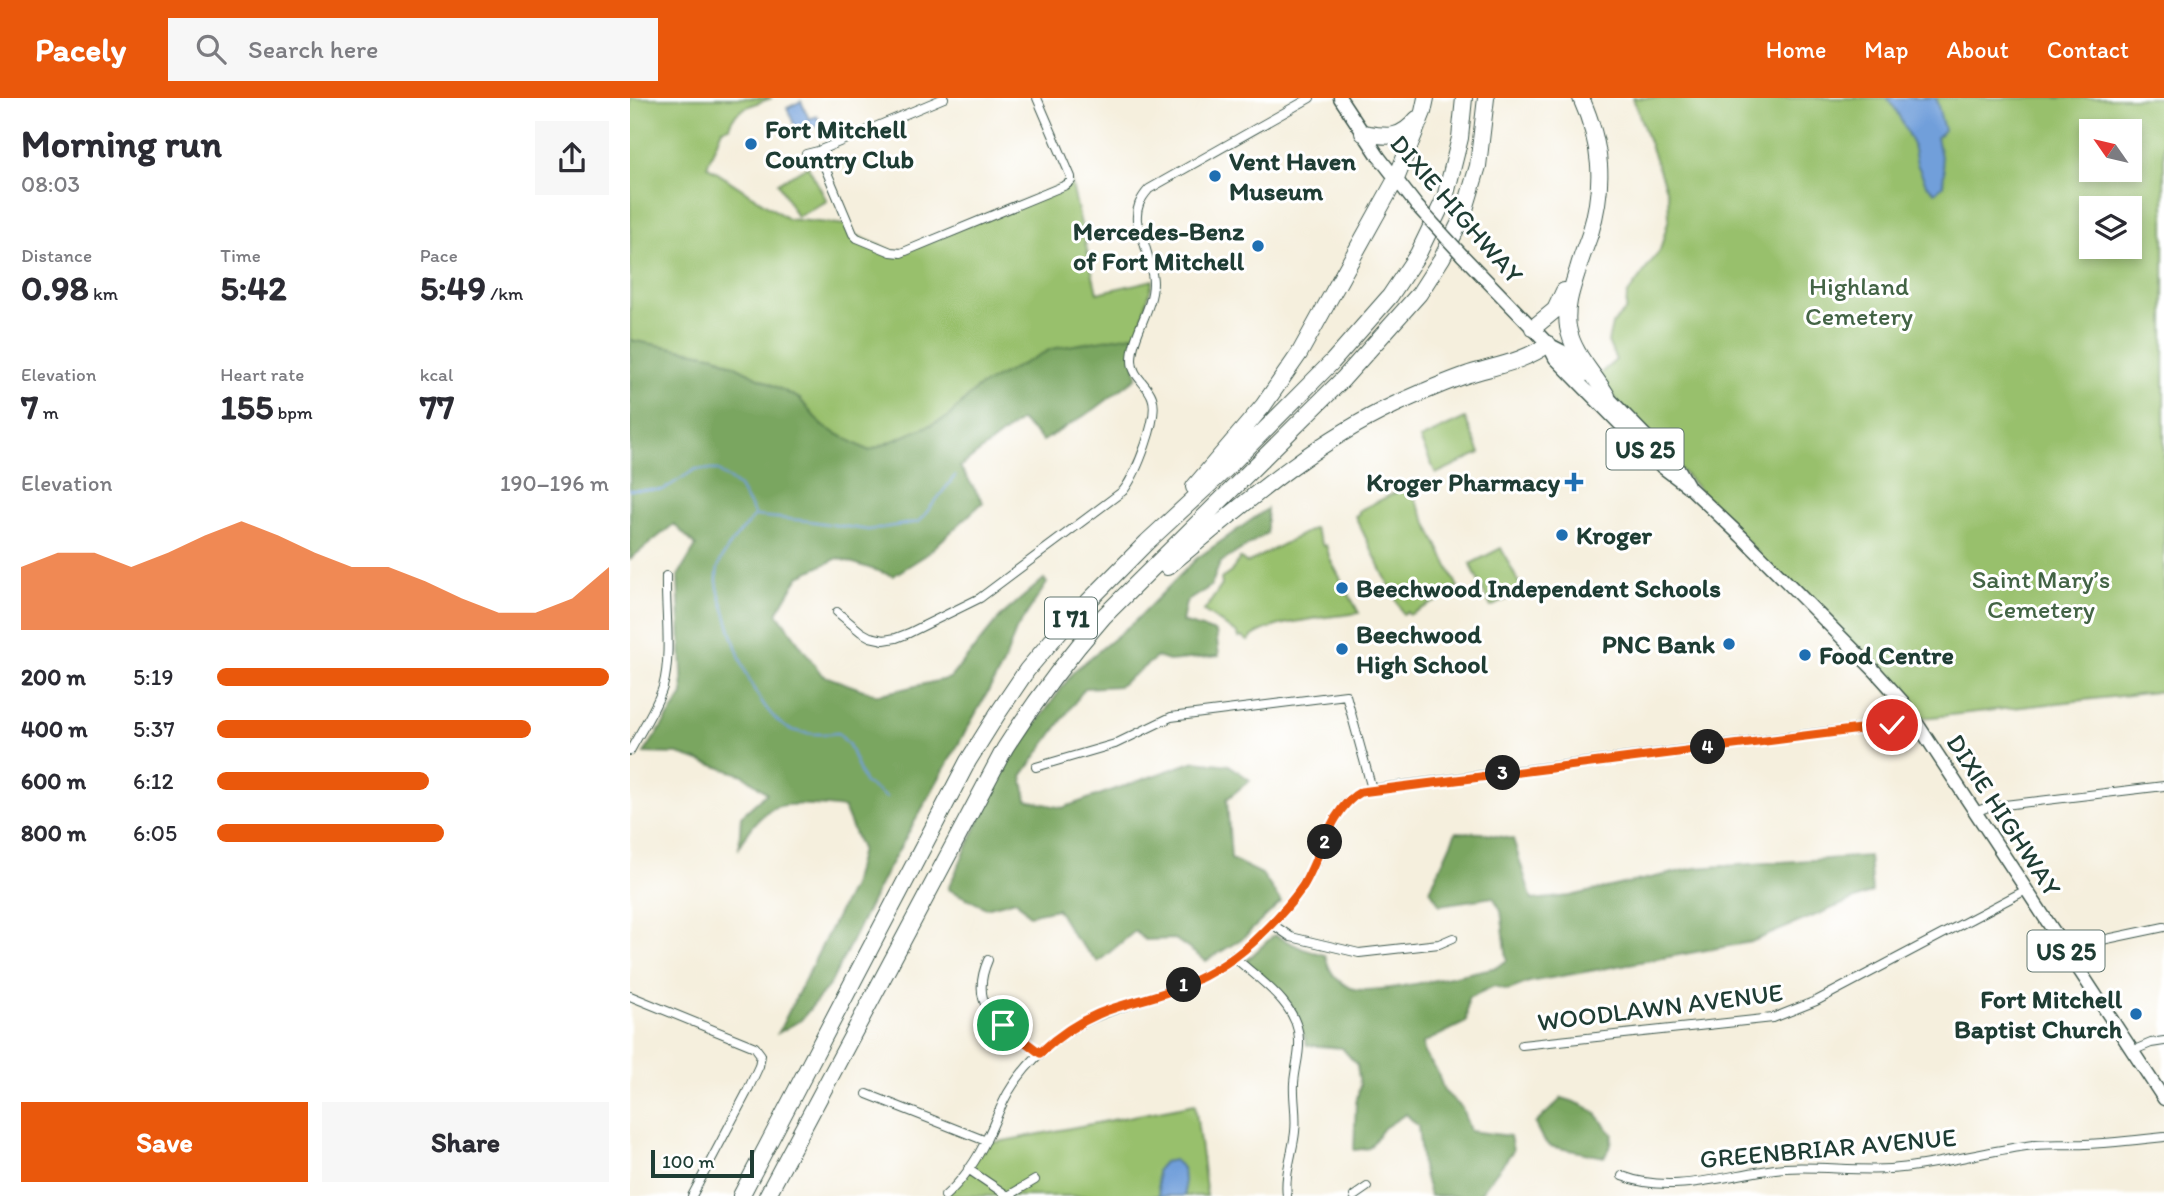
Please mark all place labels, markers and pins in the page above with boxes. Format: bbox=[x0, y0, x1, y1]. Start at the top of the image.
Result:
place label: Fort Mitchell Country Club bbox=[765, 113, 914, 175]
marker: Fort Mitchell Country Club bbox=[743, 136, 759, 152]
place label: Vent Haven Museum bbox=[1229, 145, 1356, 207]
marker: Vent Haven Museum bbox=[1207, 168, 1223, 184]
place label: Mercedes-Benz of Fort Mitchell bbox=[1073, 215, 1245, 277]
marker: Mercedes-Benz of Fort Mitchell bbox=[1250, 238, 1266, 254]
place label: Kroger Pharmacy bbox=[1366, 466, 1561, 498]
marker: Kroger Pharmacy bbox=[1566, 474, 1582, 490]
place label: Kroger bbox=[1576, 519, 1653, 551]
marker: Kroger bbox=[1554, 527, 1570, 543]
place label: Beechwood Independent Schools bbox=[1356, 572, 1721, 604]
marker: Beechwood Independent Schools bbox=[1334, 580, 1350, 596]
place label: Beechwood High School bbox=[1356, 618, 1488, 680]
place label: PNC Bank bbox=[1602, 628, 1716, 660]
marker: PNC Bank bbox=[1721, 636, 1737, 652]
place label: Food Centre bbox=[1819, 639, 1954, 671]
marker: Beechwood High School bbox=[1334, 641, 1350, 657]
marker: Food Centre bbox=[1797, 647, 1813, 663]
pin bbox=[1862, 695, 1922, 755]
pin: 4 bbox=[1690, 730, 1726, 764]
pin: 3 bbox=[1486, 756, 1520, 790]
pin: 2 bbox=[1308, 824, 1342, 860]
pin: 1 bbox=[1166, 968, 1202, 1002]
place label: Fort Mitchell Baptist Church bbox=[1954, 983, 2123, 1045]
pin bbox=[973, 995, 1033, 1055]
marker: Fort Mitchell Baptist Church bbox=[2128, 1006, 2144, 1022]

